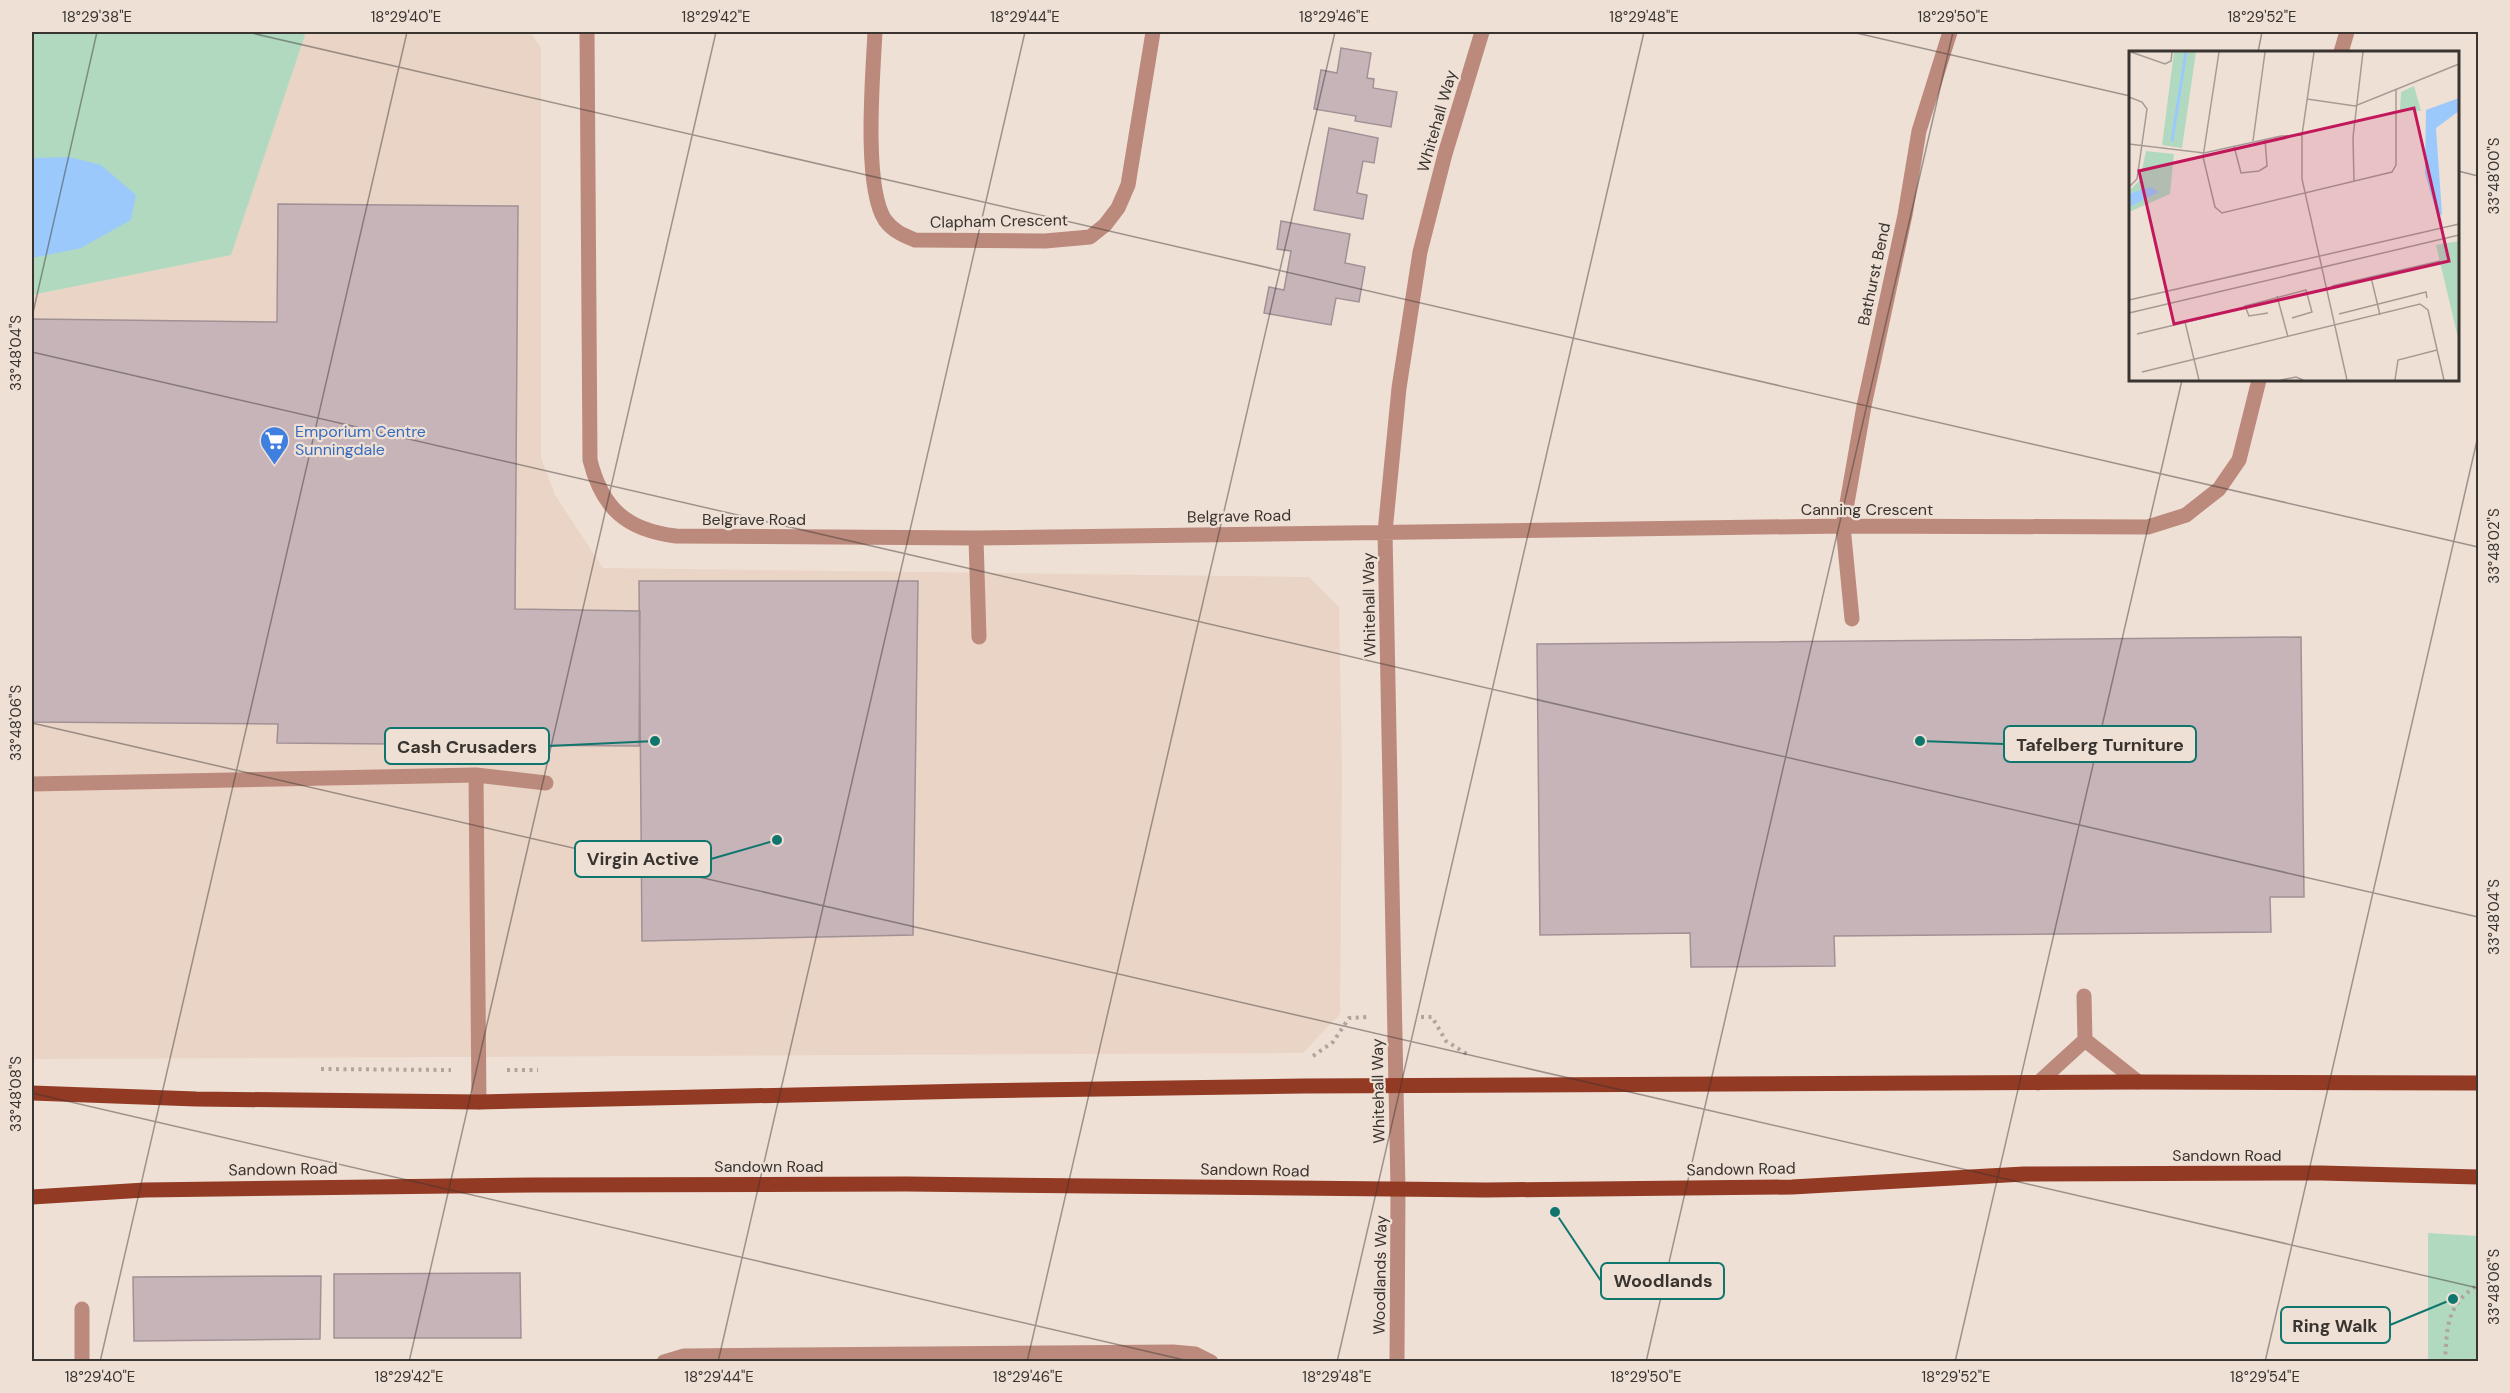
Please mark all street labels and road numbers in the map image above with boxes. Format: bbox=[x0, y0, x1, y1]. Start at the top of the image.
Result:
street label: Whitehall Way bbox=[1412, 68, 1462, 174]
street label: Clapham Crescent bbox=[930, 209, 1068, 233]
street label: Bathurst Bend bbox=[1853, 221, 1895, 327]
street label: Canning Crescent bbox=[1801, 499, 1933, 520]
street label: Belgrave Road bbox=[1187, 505, 1291, 527]
street label: Belgrave Road bbox=[702, 509, 806, 530]
street label: Whitehall Way bbox=[1358, 552, 1380, 658]
street label: Whitehall Way bbox=[1367, 1038, 1389, 1144]
street label: Sandown Road bbox=[2172, 1145, 2282, 1166]
street label: Sandown Road bbox=[714, 1156, 824, 1177]
street label: Sandown Road bbox=[228, 1158, 338, 1180]
street label: Sandown Road bbox=[1686, 1158, 1796, 1180]
street label: Sandown Road bbox=[1200, 1159, 1310, 1181]
street label: Woodlands Way bbox=[1368, 1215, 1392, 1335]

